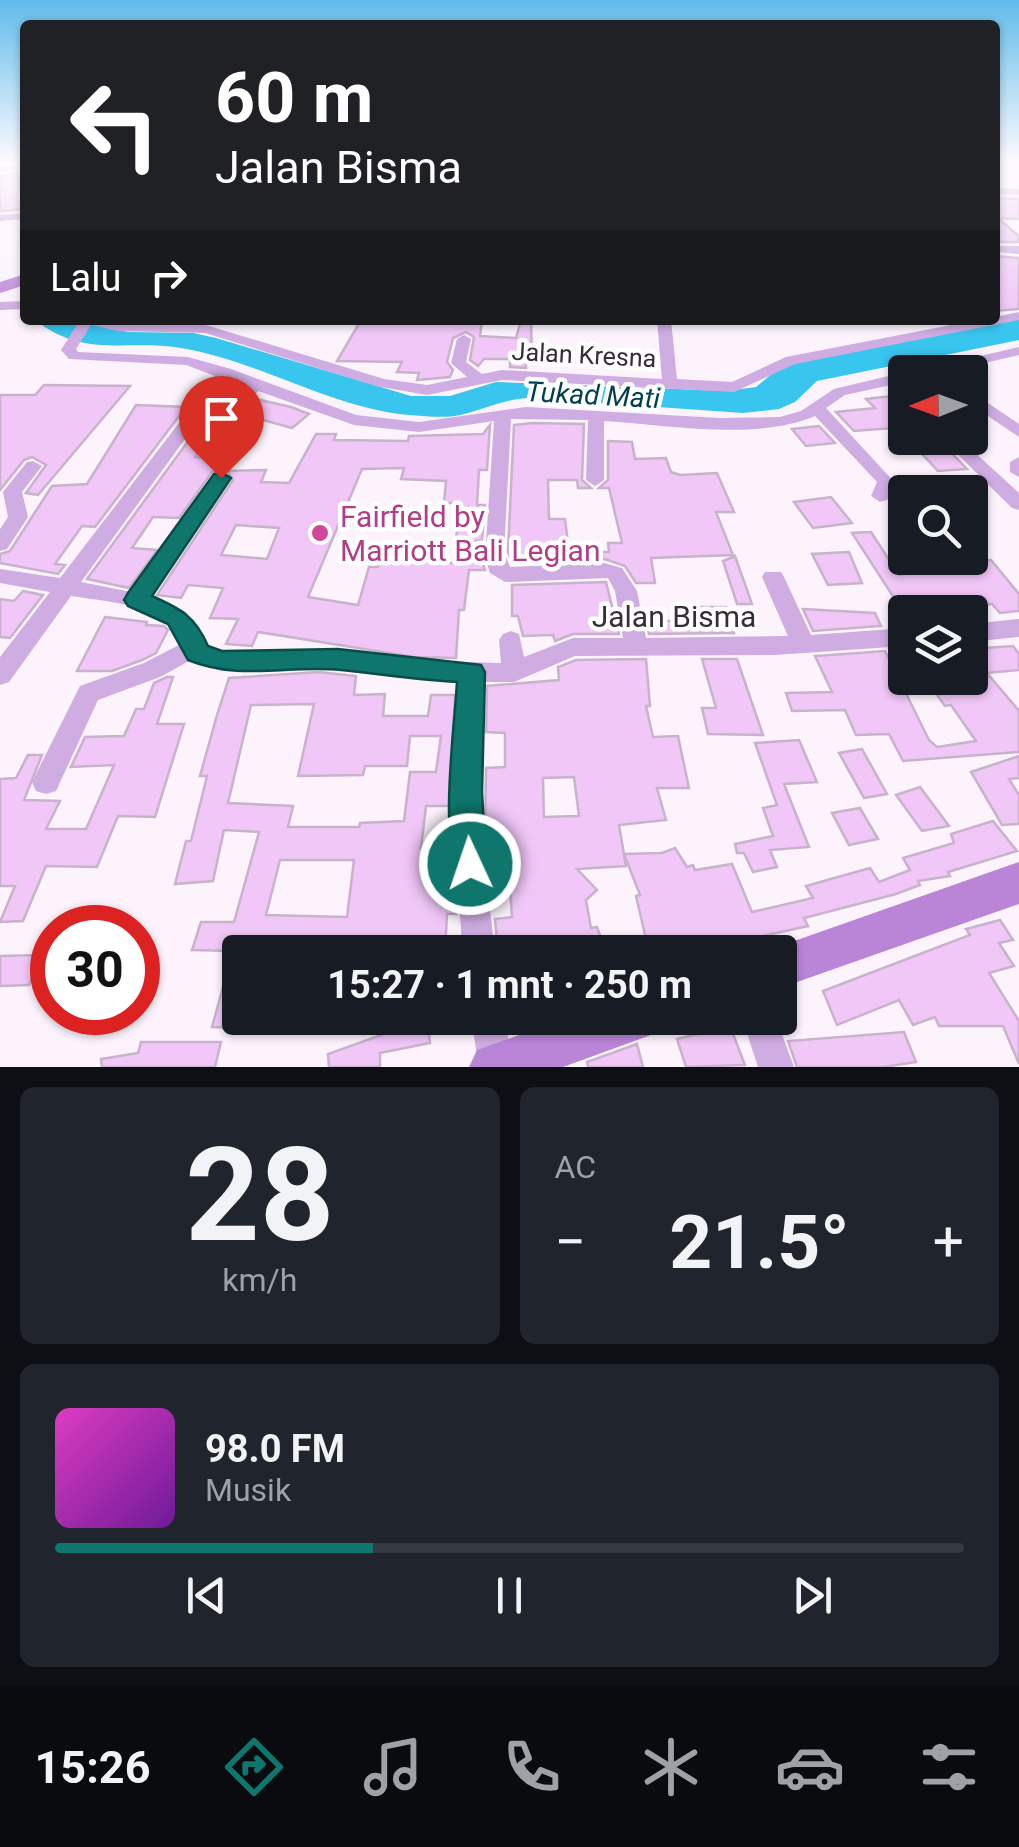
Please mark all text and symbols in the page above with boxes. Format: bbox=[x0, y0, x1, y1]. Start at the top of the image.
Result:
text: 60 m bbox=[215, 57, 373, 139]
icon: left bbox=[50, 60, 180, 190]
text: Jalan Bisma bbox=[215, 141, 462, 194]
icon: right bbox=[141, 250, 196, 305]
text: Lalu bbox=[50, 256, 121, 300]
street label: Jalan Kresna bbox=[511, 337, 657, 373]
north arrow bbox=[888, 355, 988, 455]
map controls bbox=[888, 355, 988, 695]
water label: Tukad Mati bbox=[525, 375, 661, 415]
pin bbox=[179, 376, 264, 479]
icon: arrive bbox=[194, 391, 249, 446]
button: search bbox=[888, 475, 988, 575]
place label: Fairfield by Marriott Bali Legian bbox=[340, 499, 600, 568]
marker: Fairfield by Marriott Bali Legian bbox=[309, 522, 331, 544]
button: layers bbox=[888, 595, 988, 695]
street label: Jalan Bisma bbox=[592, 599, 756, 634]
position arrow bbox=[418, 812, 522, 916]
speed limit sign: 30 bbox=[30, 905, 160, 1035]
text: 15:27 · 1 mnt · 250 m bbox=[327, 963, 692, 1007]
text: 28 bbox=[185, 1119, 334, 1272]
text: AC bbox=[555, 1148, 596, 1186]
text: 21.5° bbox=[669, 1198, 849, 1286]
text: − bbox=[555, 1210, 586, 1274]
text: + bbox=[933, 1210, 964, 1274]
text: km/h bbox=[222, 1261, 297, 1299]
text: 98.0 FM bbox=[205, 1427, 345, 1471]
text: Musik bbox=[205, 1471, 291, 1509]
icon: previous bbox=[179, 1568, 234, 1623]
icon: pause bbox=[482, 1568, 537, 1623]
icon: next bbox=[785, 1568, 840, 1623]
icon: directions bbox=[219, 1732, 289, 1802]
icon: music bbox=[358, 1732, 428, 1802]
icon: phone bbox=[497, 1732, 567, 1802]
icon: climate bbox=[636, 1732, 706, 1802]
icon: car bbox=[775, 1732, 845, 1802]
icon: filters bbox=[914, 1732, 984, 1802]
text: 15:26 bbox=[35, 1741, 150, 1794]

